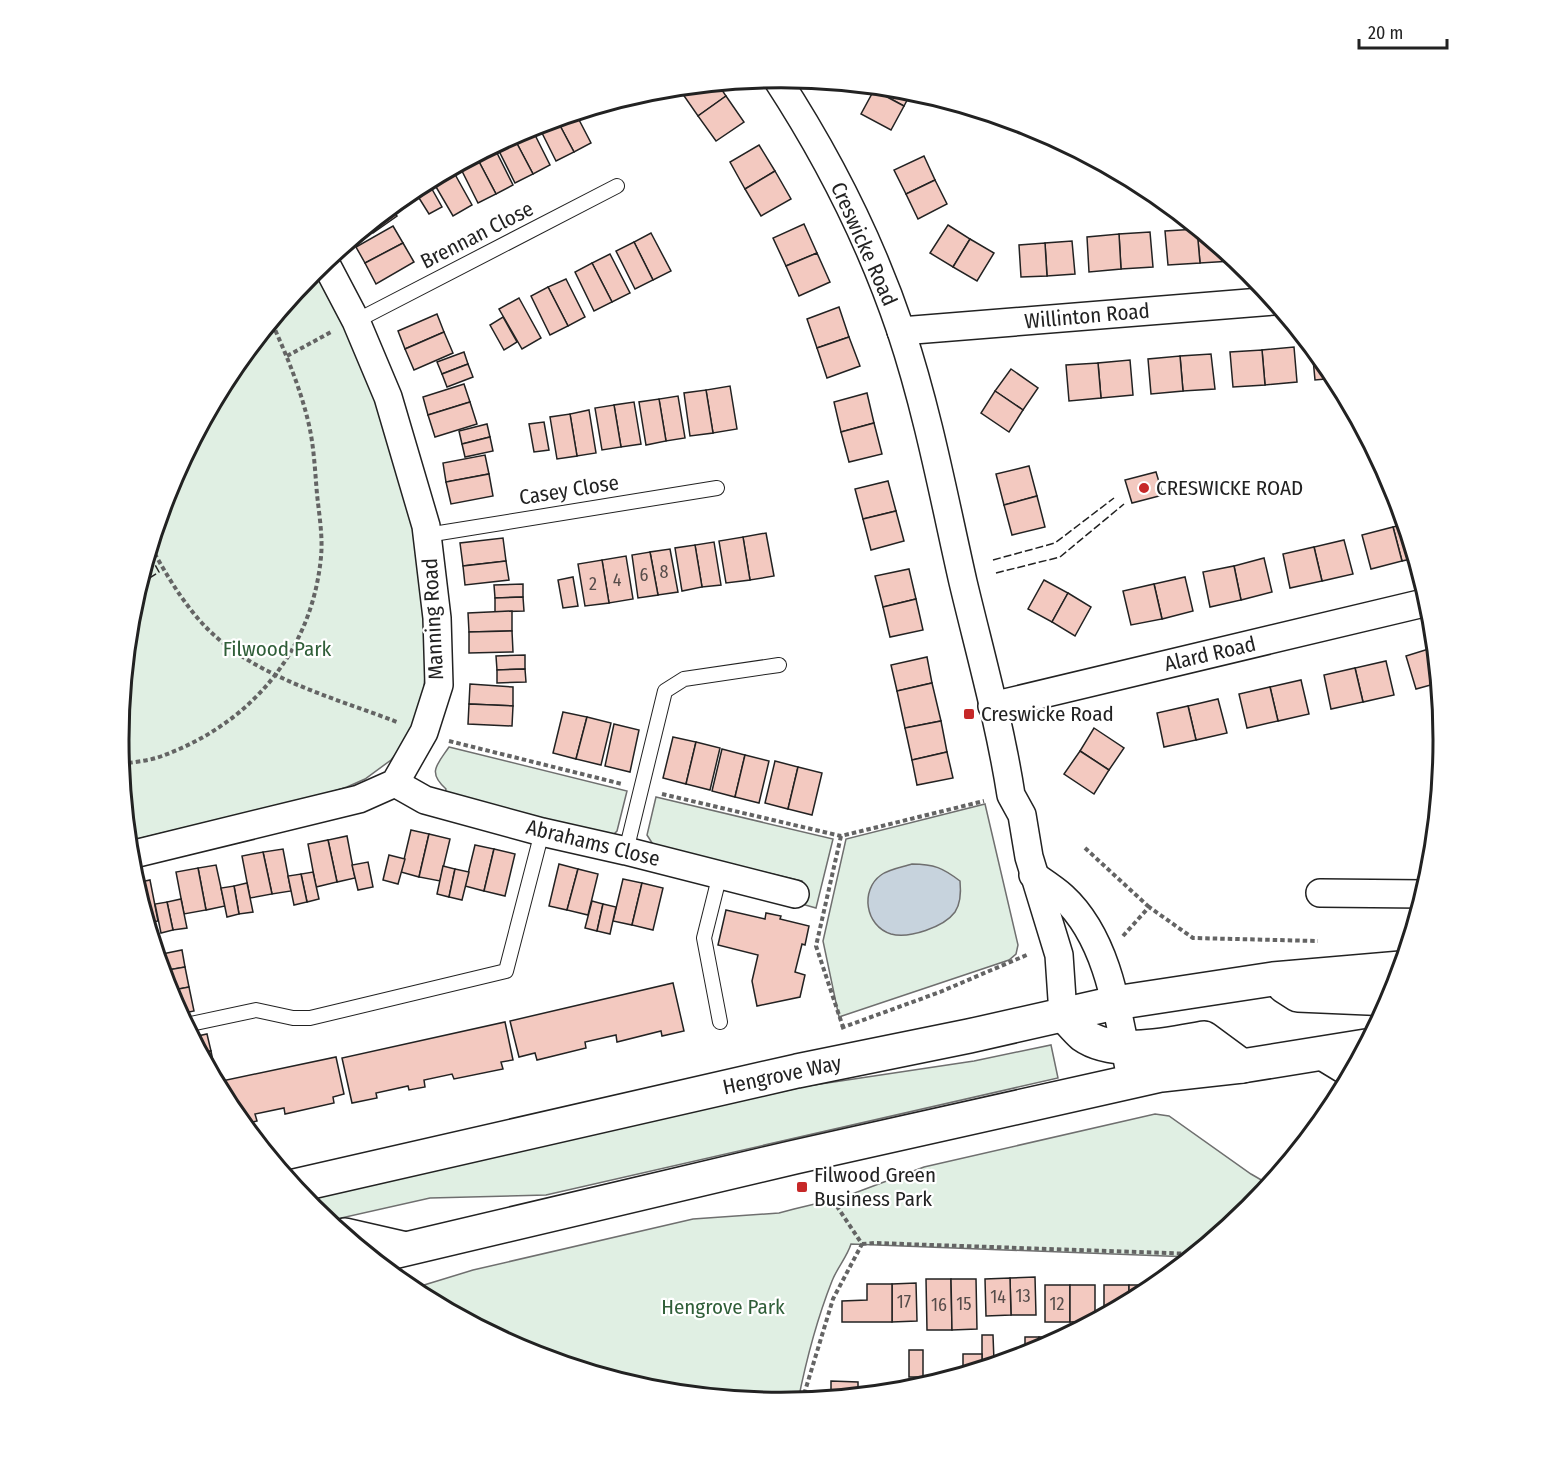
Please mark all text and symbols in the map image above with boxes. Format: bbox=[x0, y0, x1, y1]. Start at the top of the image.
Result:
scale bar bbox=[1359, 12, 1448, 50]
text: 20 m bbox=[1368, 22, 1403, 44]
street label: Creswicke Road bbox=[825, 178, 903, 310]
street label: Brennan Close bbox=[416, 195, 538, 275]
street label: Willinton Road bbox=[1023, 298, 1151, 334]
street label: Casey Close bbox=[517, 469, 621, 511]
place label: CRESWICKE ROAD bbox=[1156, 475, 1303, 501]
marker: CRESWICKE ROAD bbox=[1137, 481, 1151, 495]
street label: Manning Road bbox=[417, 557, 449, 681]
house number: 8 bbox=[660, 561, 669, 583]
house number: 6 bbox=[640, 564, 649, 586]
house number: 4 bbox=[613, 569, 622, 591]
house number: 2 bbox=[589, 573, 597, 595]
street label: Alard Road bbox=[1162, 631, 1258, 677]
park label: Filwood Park bbox=[223, 636, 332, 662]
place label: Creswicke Road bbox=[981, 701, 1114, 727]
marker: Creswicke Road bbox=[962, 707, 976, 721]
street label: Abrahams Close bbox=[523, 814, 663, 872]
street label: Hengrove Way bbox=[720, 1050, 844, 1100]
place label: Filwood Green Business Park bbox=[814, 1162, 936, 1212]
marker: Filwood Green Business Park bbox=[795, 1180, 809, 1194]
house number: 13 bbox=[1015, 1285, 1031, 1307]
house number: 14 bbox=[990, 1286, 1006, 1308]
house number: 17 bbox=[897, 1291, 911, 1313]
house number: 15 bbox=[956, 1293, 972, 1315]
house number: 12 bbox=[1050, 1293, 1065, 1315]
park label: Hengrove Park bbox=[661, 1294, 785, 1320]
house number: 16 bbox=[931, 1294, 947, 1316]

